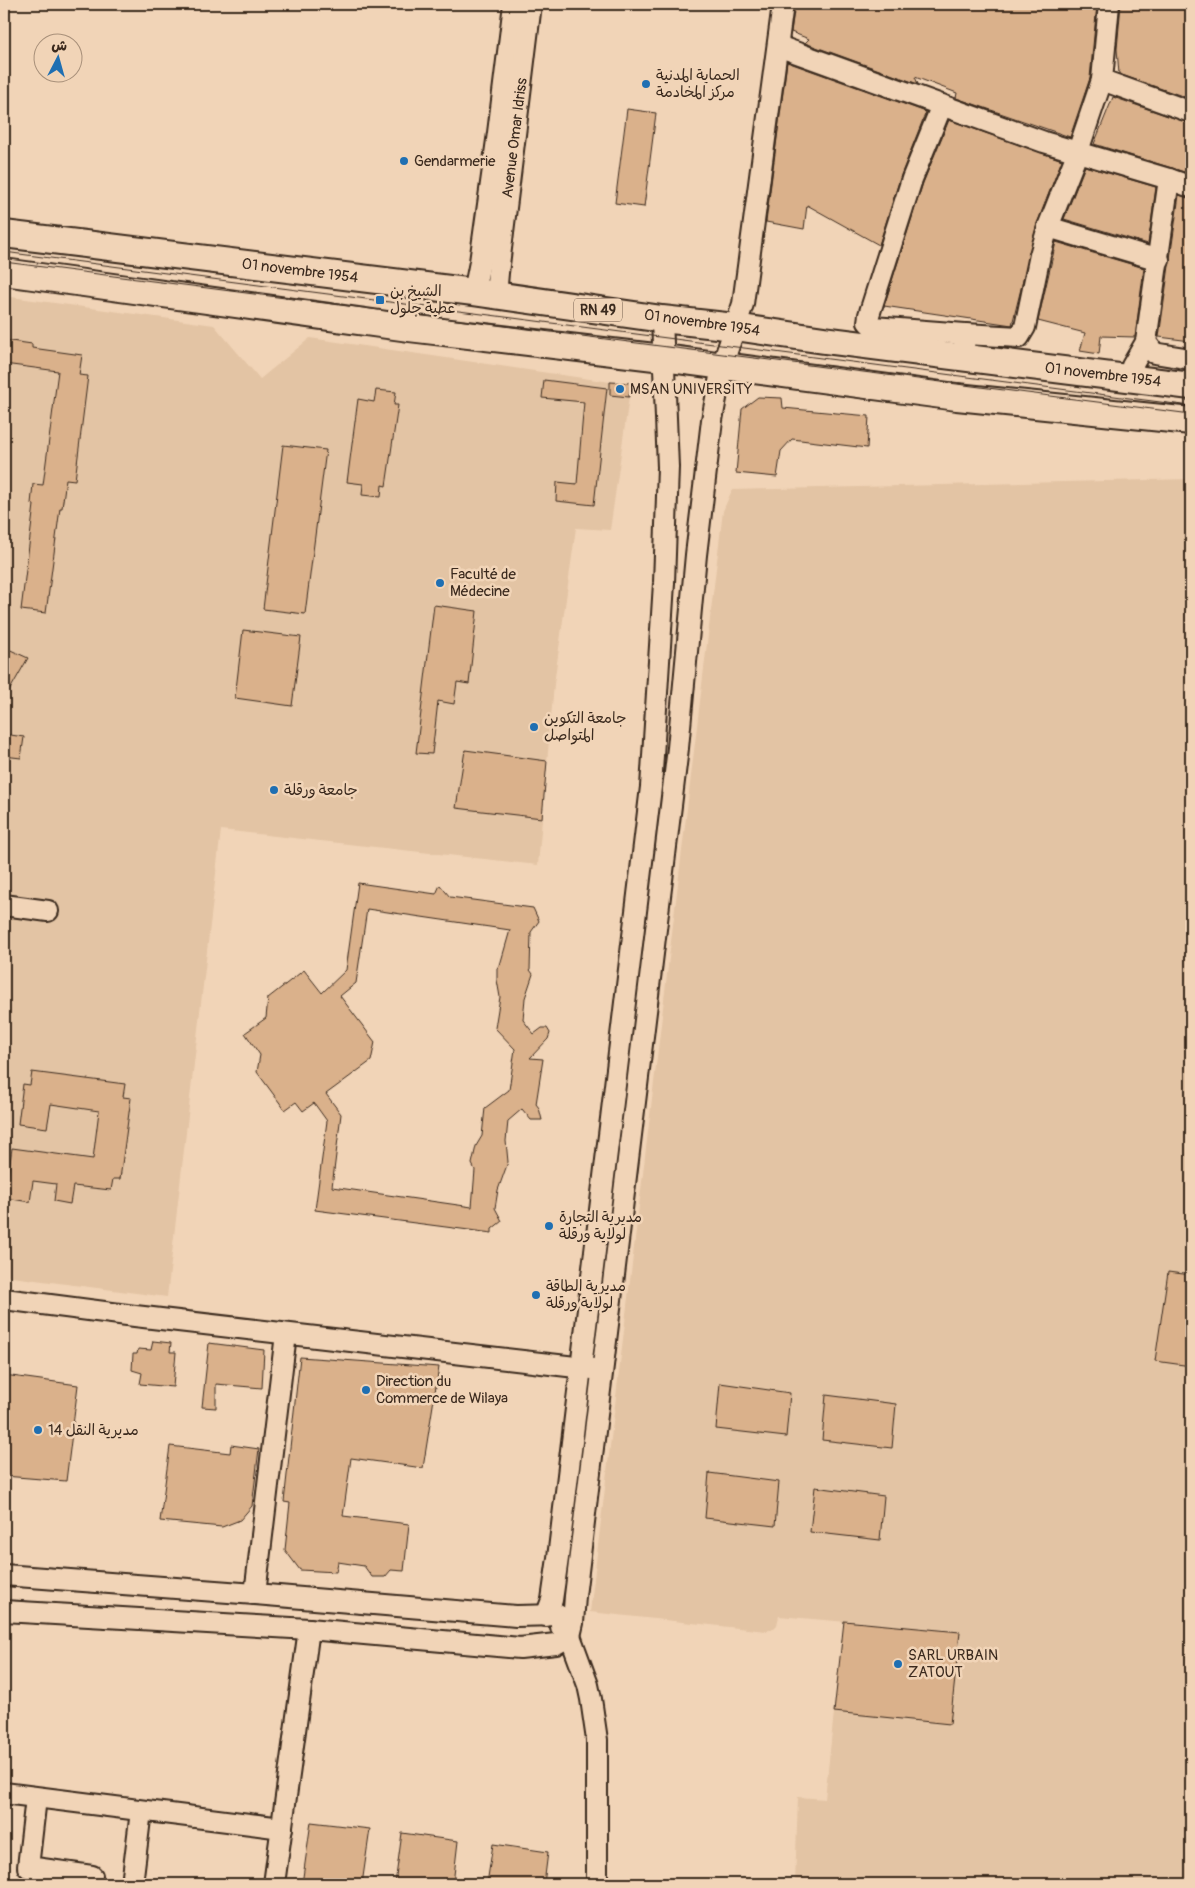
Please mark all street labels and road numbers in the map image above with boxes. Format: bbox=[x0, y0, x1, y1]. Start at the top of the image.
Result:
street label: Avenue Omar Idriss bbox=[498, 77, 532, 199]
street label: 01 novembre 1954 bbox=[241, 254, 360, 288]
road number: RN 49 bbox=[574, 298, 622, 322]
street label: 01 novembre 1954 bbox=[643, 305, 762, 341]
street label: 01 novembre 1954 bbox=[1044, 358, 1163, 392]

